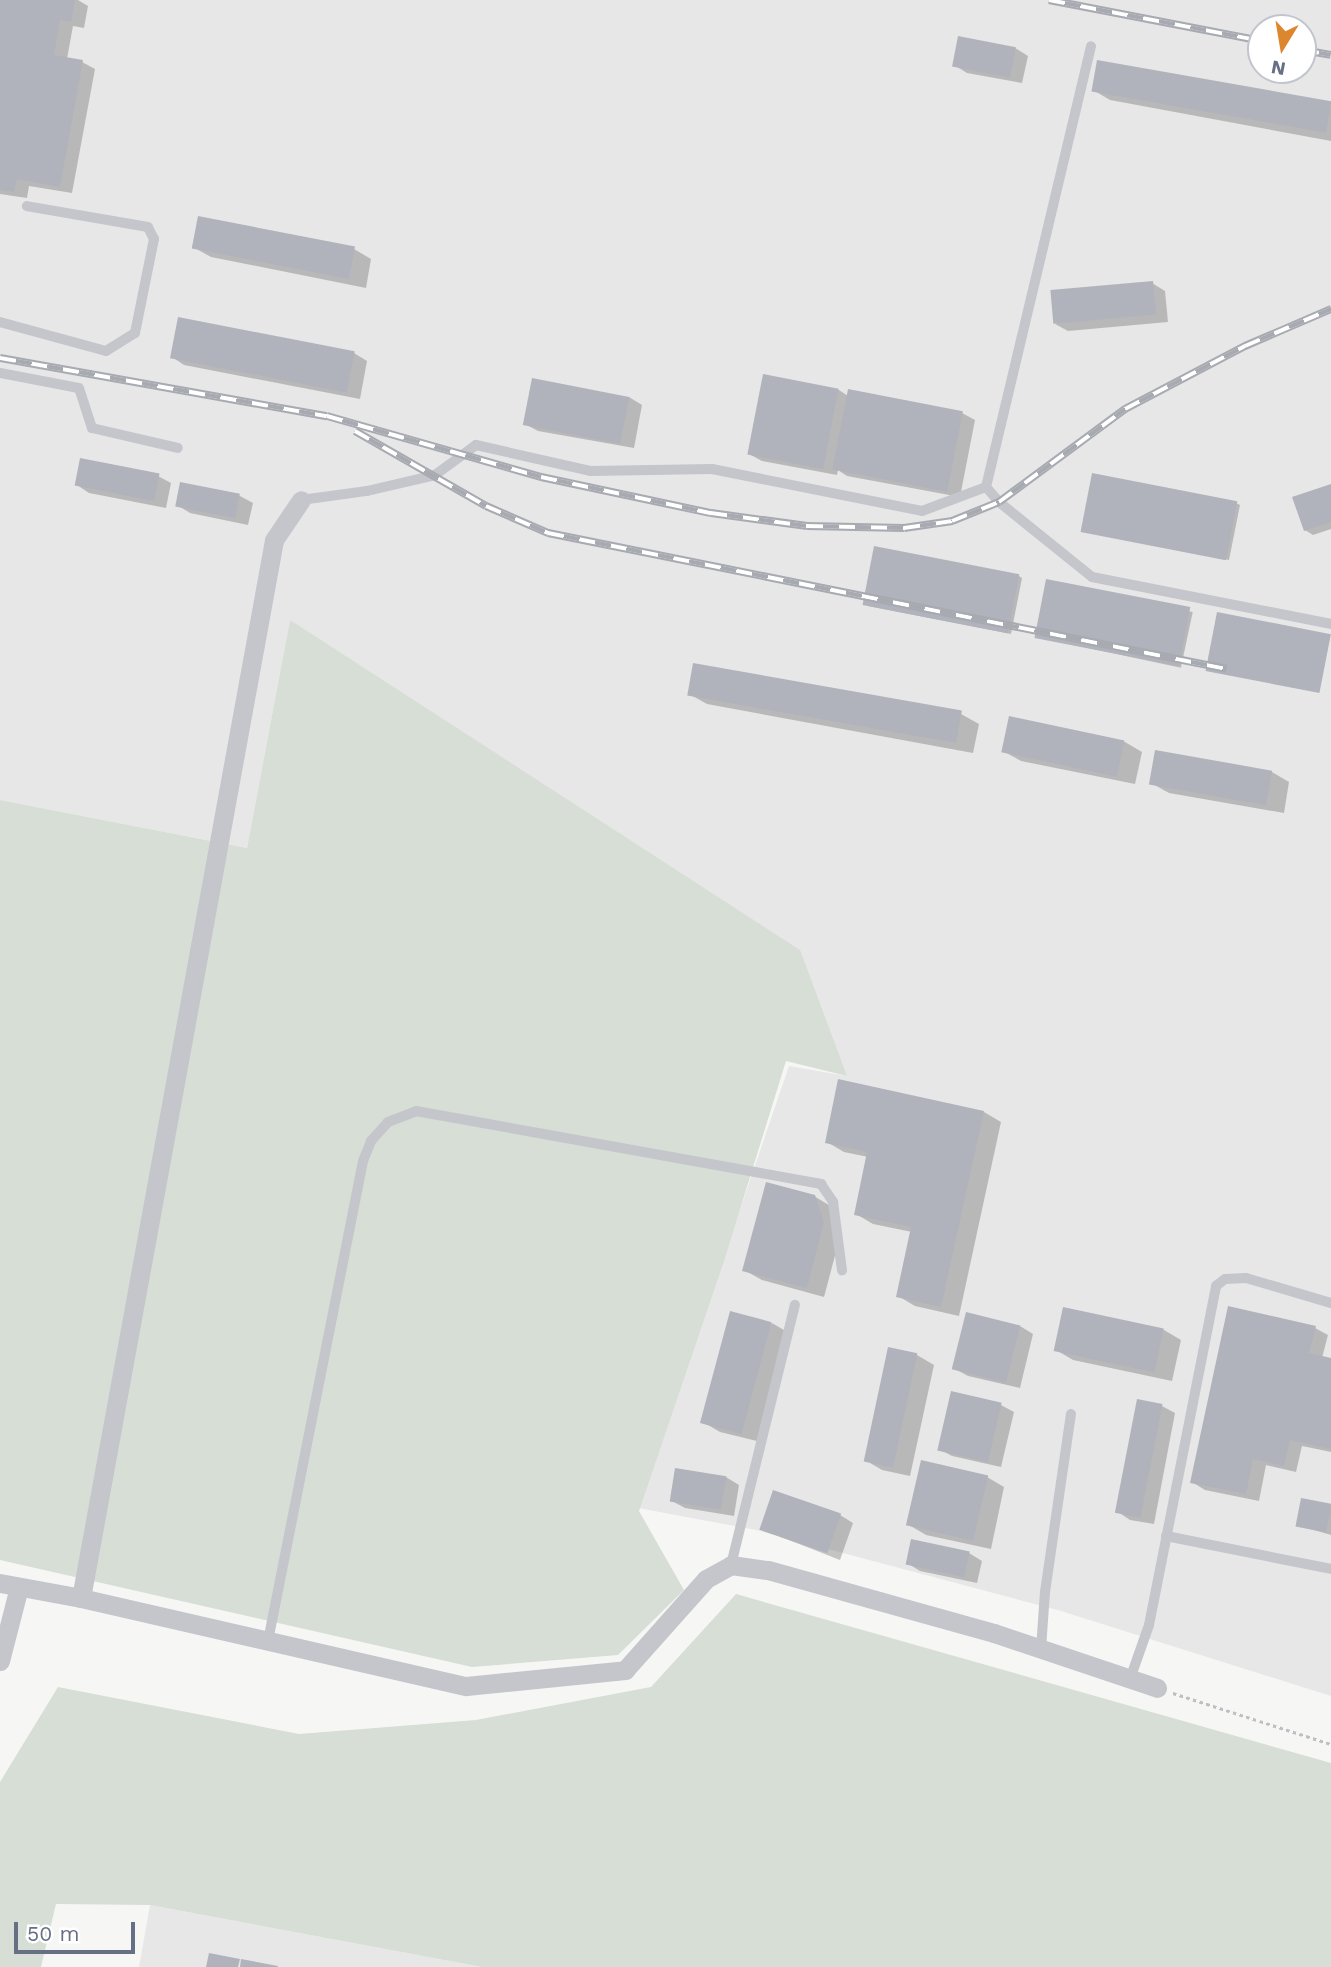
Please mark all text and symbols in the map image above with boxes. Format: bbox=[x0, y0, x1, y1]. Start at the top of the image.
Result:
north arrow bbox=[1247, 14, 1317, 84]
text: N bbox=[1269, 56, 1287, 81]
scale bar bbox=[18, 1908, 138, 1952]
text: 50 m bbox=[27, 1921, 79, 1946]

